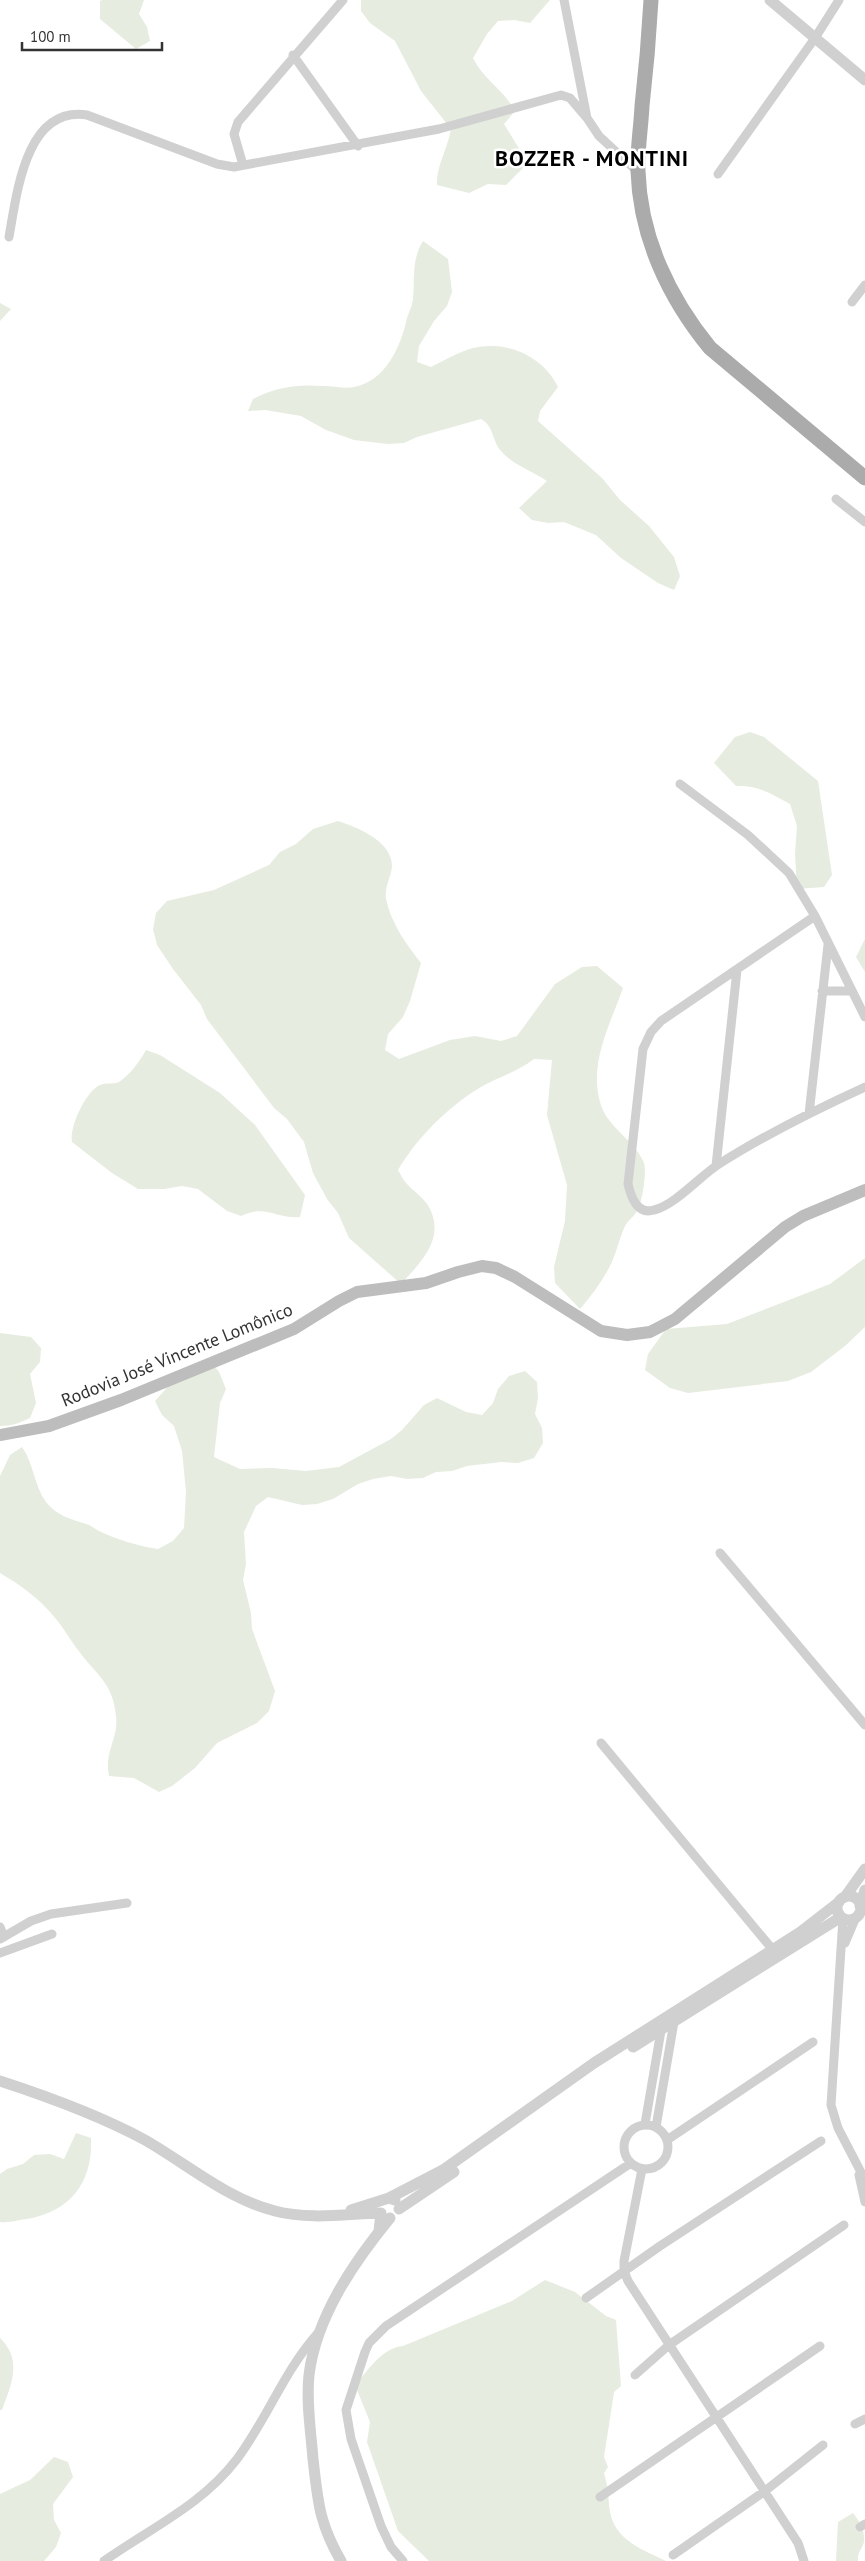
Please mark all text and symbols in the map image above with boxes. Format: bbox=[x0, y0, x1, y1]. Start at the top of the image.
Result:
scale bar bbox=[22, 20, 162, 52]
text: 100 m bbox=[30, 27, 71, 46]
district label: BOZZER - MONTINI bbox=[495, 144, 689, 172]
street label: Rodovia José Vincente Lomônico bbox=[58, 1298, 296, 1412]

